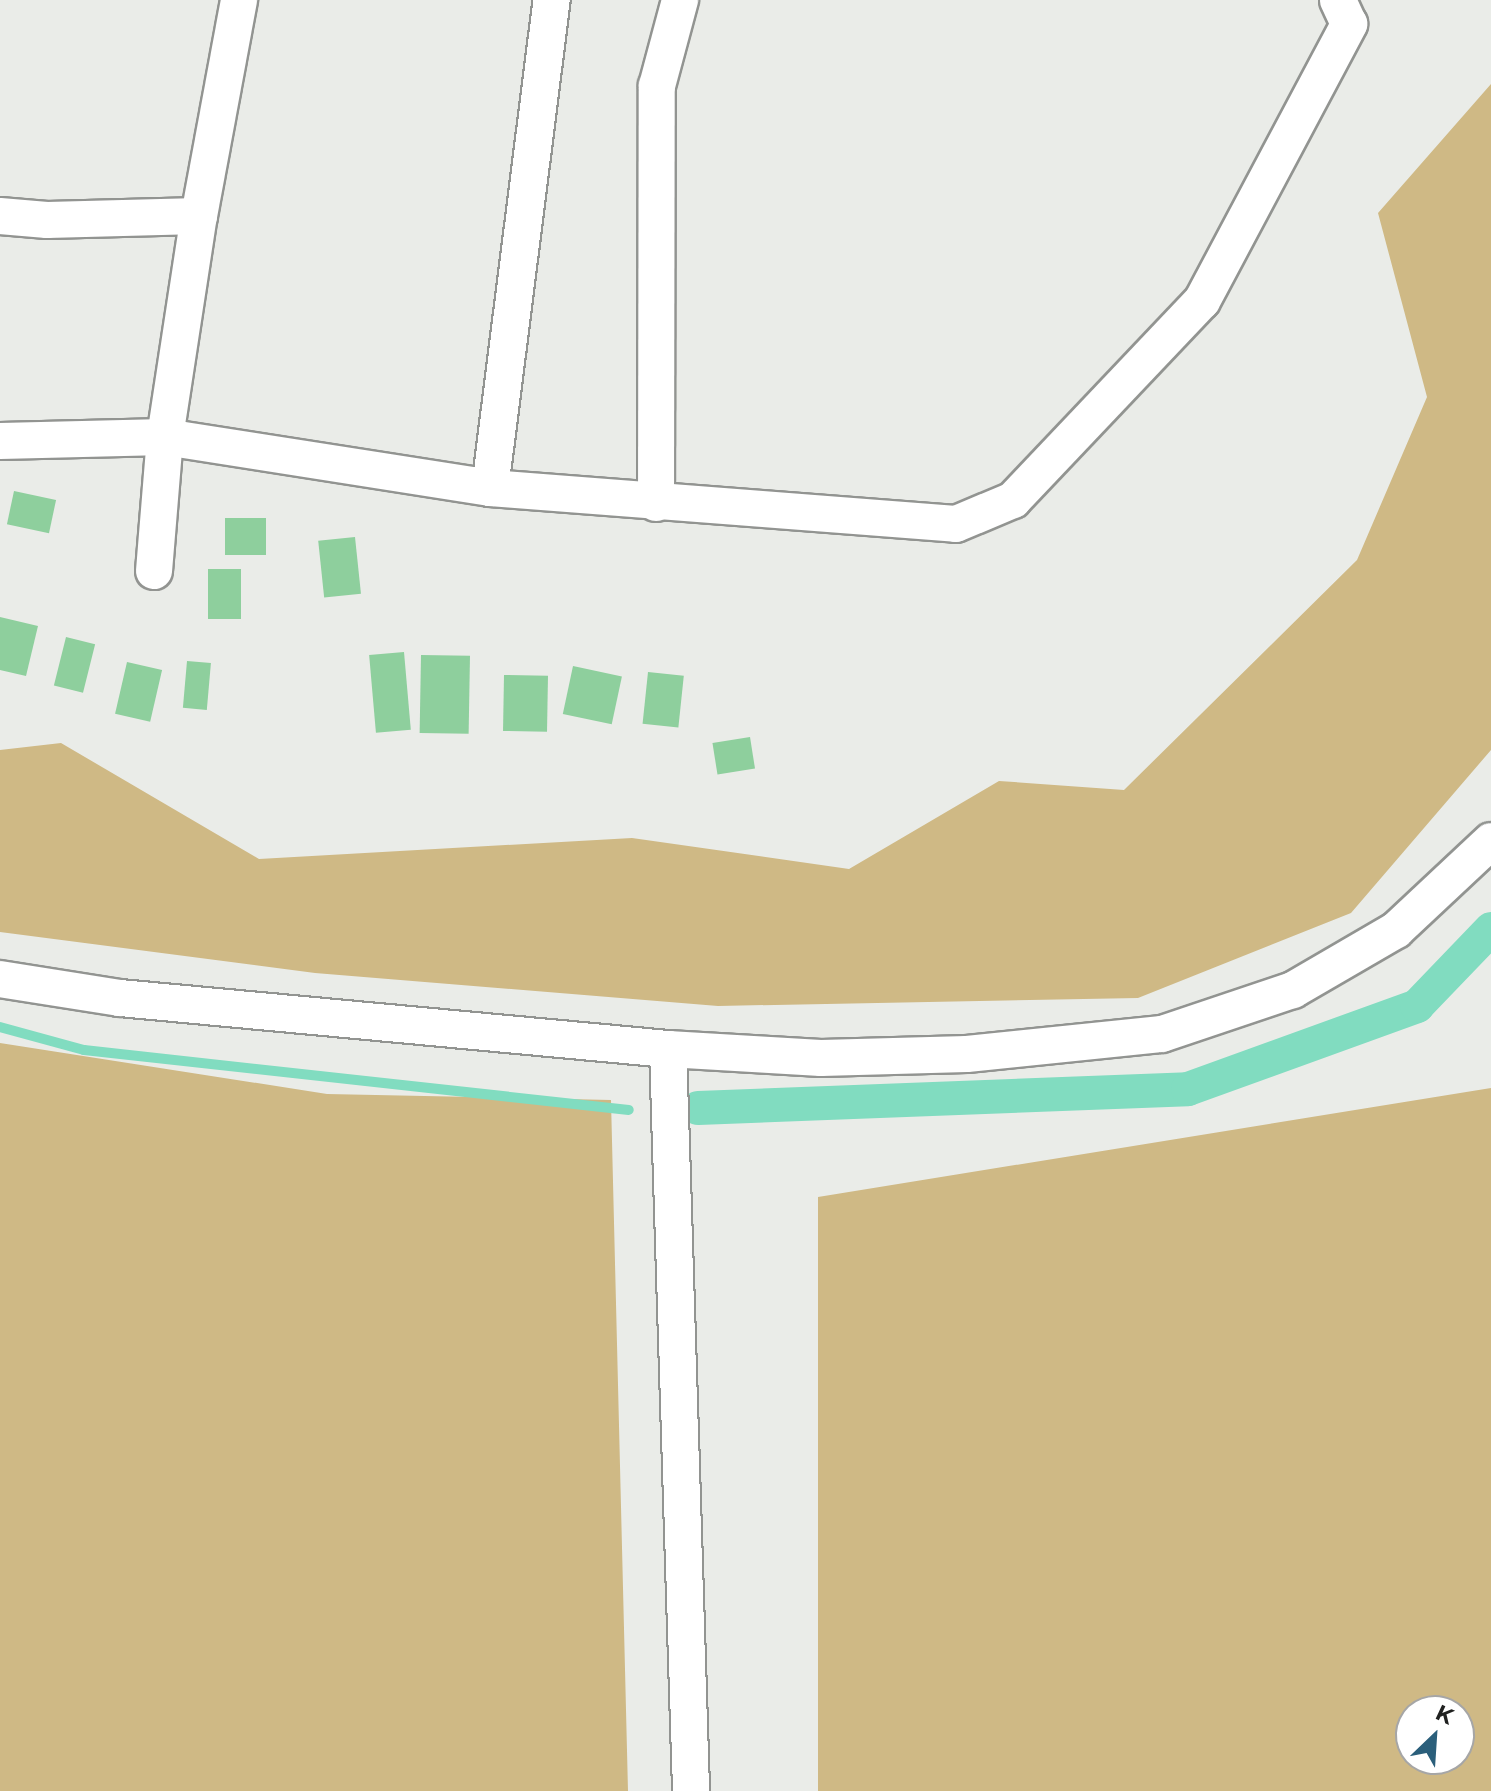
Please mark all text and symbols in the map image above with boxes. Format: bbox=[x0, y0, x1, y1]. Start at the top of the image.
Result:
north arrow bbox=[1395, 1695, 1475, 1775]
text: K bbox=[1431, 1699, 1458, 1730]

